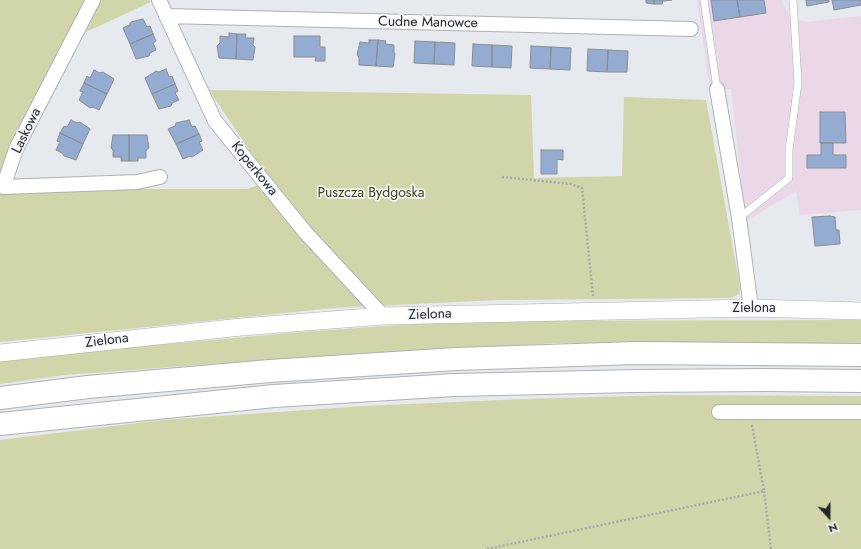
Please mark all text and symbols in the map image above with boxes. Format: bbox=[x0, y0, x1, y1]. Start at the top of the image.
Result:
street label: Cudne Manowce bbox=[378, 14, 478, 32]
street label: Laskowa bbox=[9, 106, 45, 156]
street label: Koperkowa bbox=[227, 139, 281, 199]
park label: Puszcza Bydgoska bbox=[318, 186, 424, 202]
street label: Zielona bbox=[732, 301, 776, 317]
street label: Zielona bbox=[408, 306, 452, 324]
street label: Zielona bbox=[84, 330, 130, 352]
north arrow bbox=[809, 497, 849, 537]
text: N bbox=[826, 519, 840, 537]

